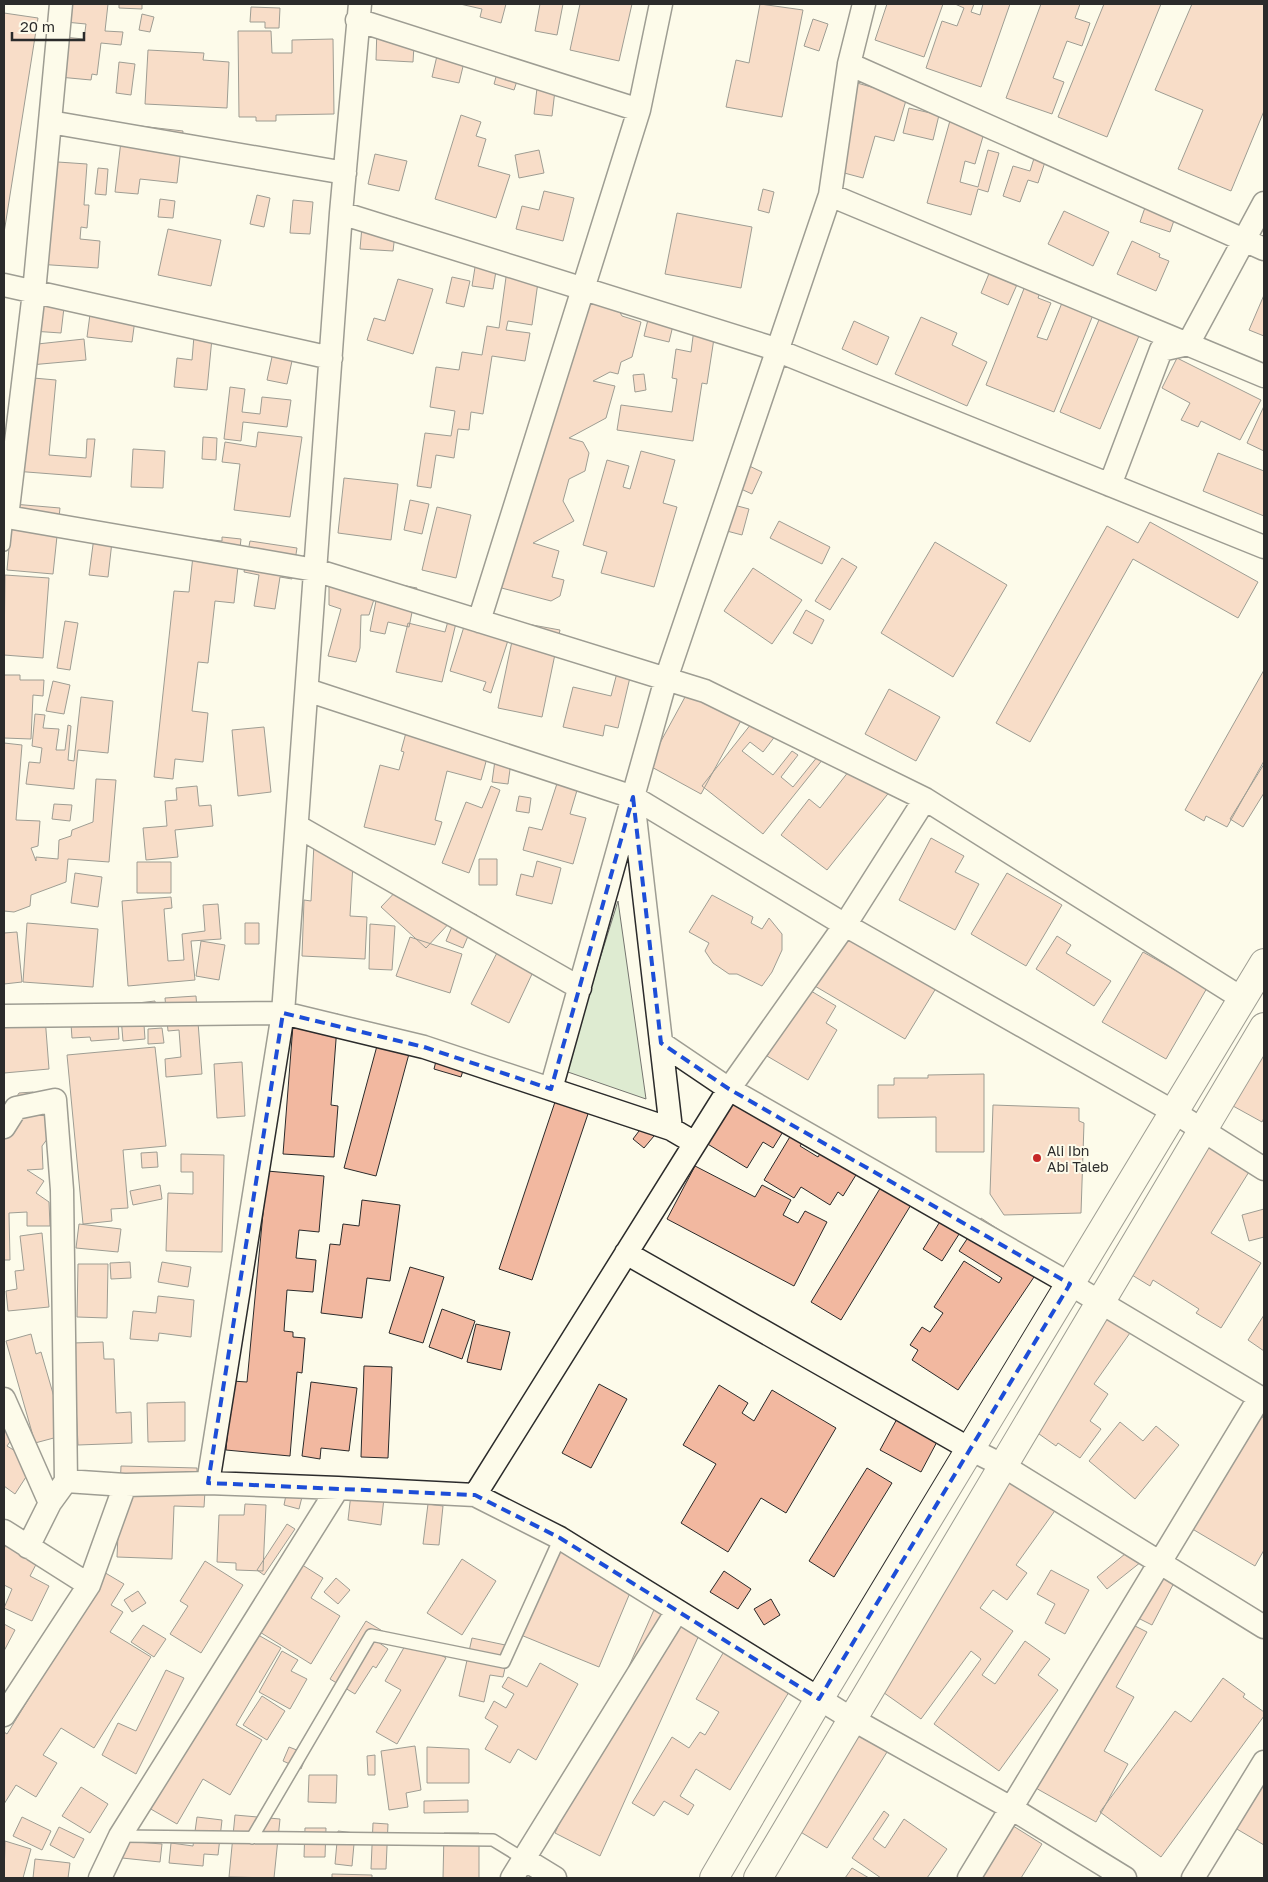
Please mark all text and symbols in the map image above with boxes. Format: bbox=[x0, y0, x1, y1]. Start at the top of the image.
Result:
scale bar bbox=[12, 10, 85, 42]
text: 20 m bbox=[20, 17, 55, 35]
place label: Ali Ibn Abi Taleb bbox=[1047, 1142, 1109, 1175]
marker: Ali Ibn Abi Taleb bbox=[1031, 1152, 1043, 1164]

